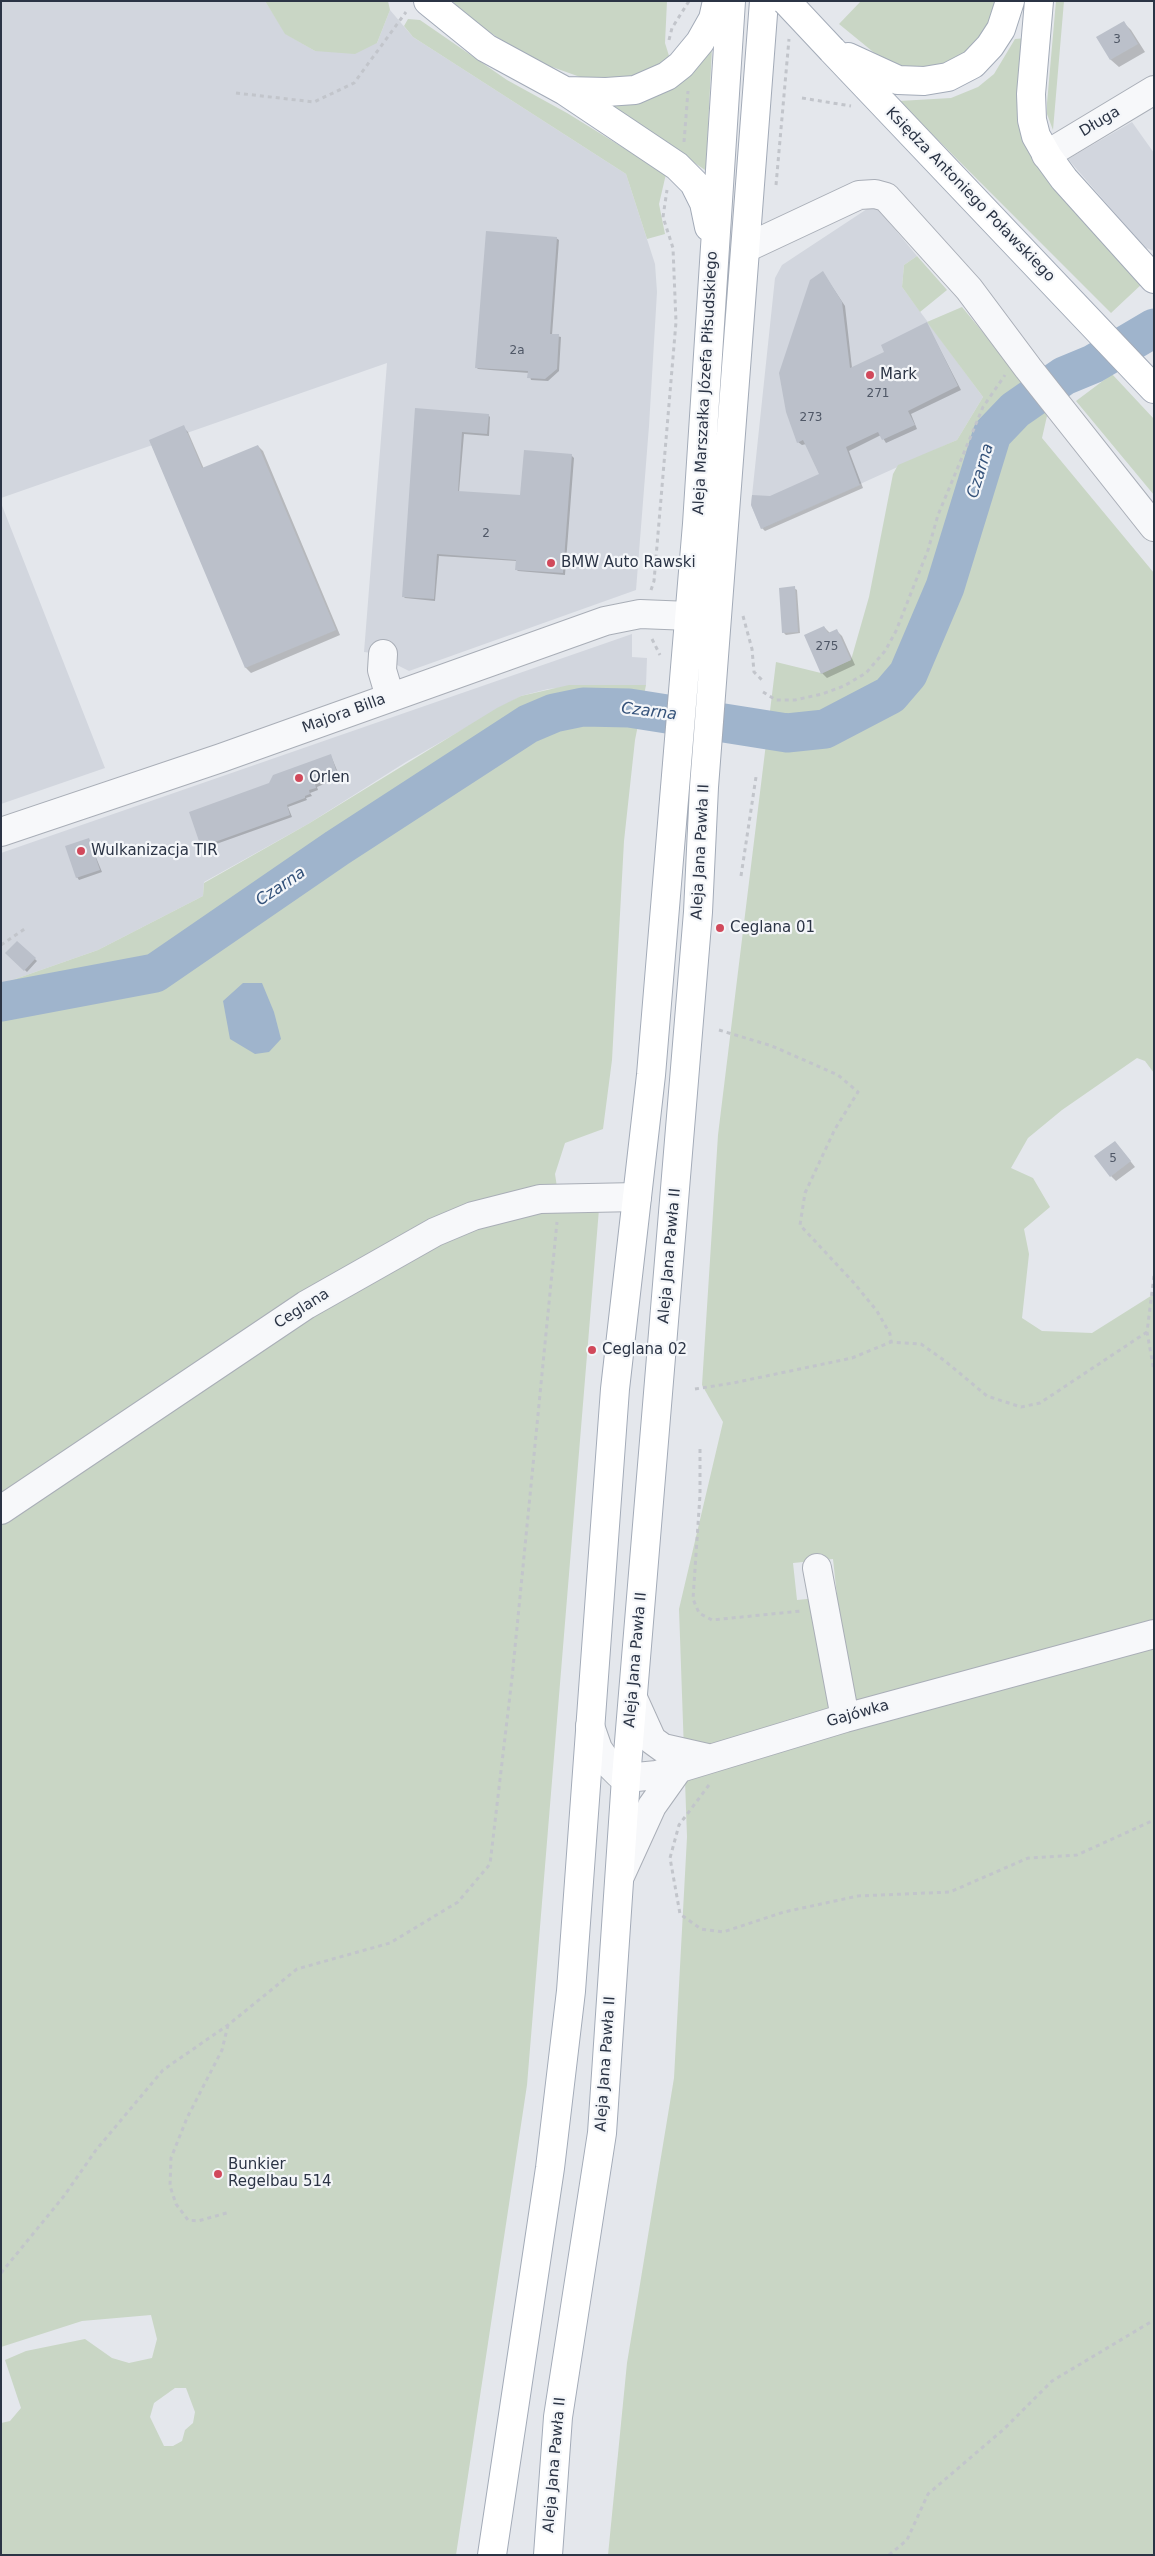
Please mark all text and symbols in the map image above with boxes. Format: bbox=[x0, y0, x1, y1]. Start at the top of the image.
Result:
house number: 3 bbox=[1113, 33, 1121, 47]
street label: Długa bbox=[1076, 103, 1124, 141]
street label: Księdza Antoniego Poławskiego bbox=[882, 104, 1058, 286]
street label: Aleja Marszałka Józefa Piłsudskiego bbox=[690, 251, 722, 515]
house number: 2a bbox=[510, 344, 524, 358]
place label: Mark bbox=[880, 366, 917, 384]
marker: Mark bbox=[864, 369, 876, 381]
house number: 271 bbox=[867, 387, 889, 401]
house number: 273 bbox=[800, 411, 822, 425]
water label: Czarna bbox=[964, 441, 998, 501]
house number: 2 bbox=[482, 527, 490, 541]
place label: BMW Auto Rawski bbox=[561, 554, 696, 572]
marker: BMW Auto Rawski bbox=[545, 557, 557, 569]
house number: 275 bbox=[816, 640, 838, 654]
street label: Majora Billa bbox=[300, 691, 388, 737]
water label: Czarna bbox=[620, 699, 678, 725]
place label: Orlen bbox=[309, 769, 350, 787]
marker: Orlen bbox=[293, 772, 305, 784]
street label: Aleja Jana Pawła II bbox=[688, 784, 714, 920]
place label: Wulkanizacja TIR bbox=[91, 842, 218, 860]
marker: Wulkanizacja TIR bbox=[75, 845, 87, 857]
water label: Czarna bbox=[252, 863, 310, 911]
place label: Ceglana 01 bbox=[730, 919, 815, 937]
marker: Ceglana 01 bbox=[714, 922, 726, 934]
house number: 5 bbox=[1109, 1152, 1117, 1166]
street label: Aleja Jana Pawła II bbox=[655, 1188, 685, 1324]
street label: Ceglana bbox=[271, 1285, 333, 1333]
place label: Ceglana 02 bbox=[602, 1341, 687, 1359]
marker: Ceglana 02 bbox=[586, 1344, 598, 1356]
street label: Aleja Jana Pawła II bbox=[621, 1592, 651, 1728]
street label: Gajówka bbox=[825, 1697, 891, 1731]
street label: Aleja Jana Pawła II bbox=[592, 1996, 620, 2132]
place label: Bunkier Regelbau 514 bbox=[228, 2156, 332, 2191]
marker: Bunkier Regelbau 514 bbox=[212, 2168, 224, 2180]
street label: Aleja Jana Pawła II bbox=[540, 2397, 570, 2533]

